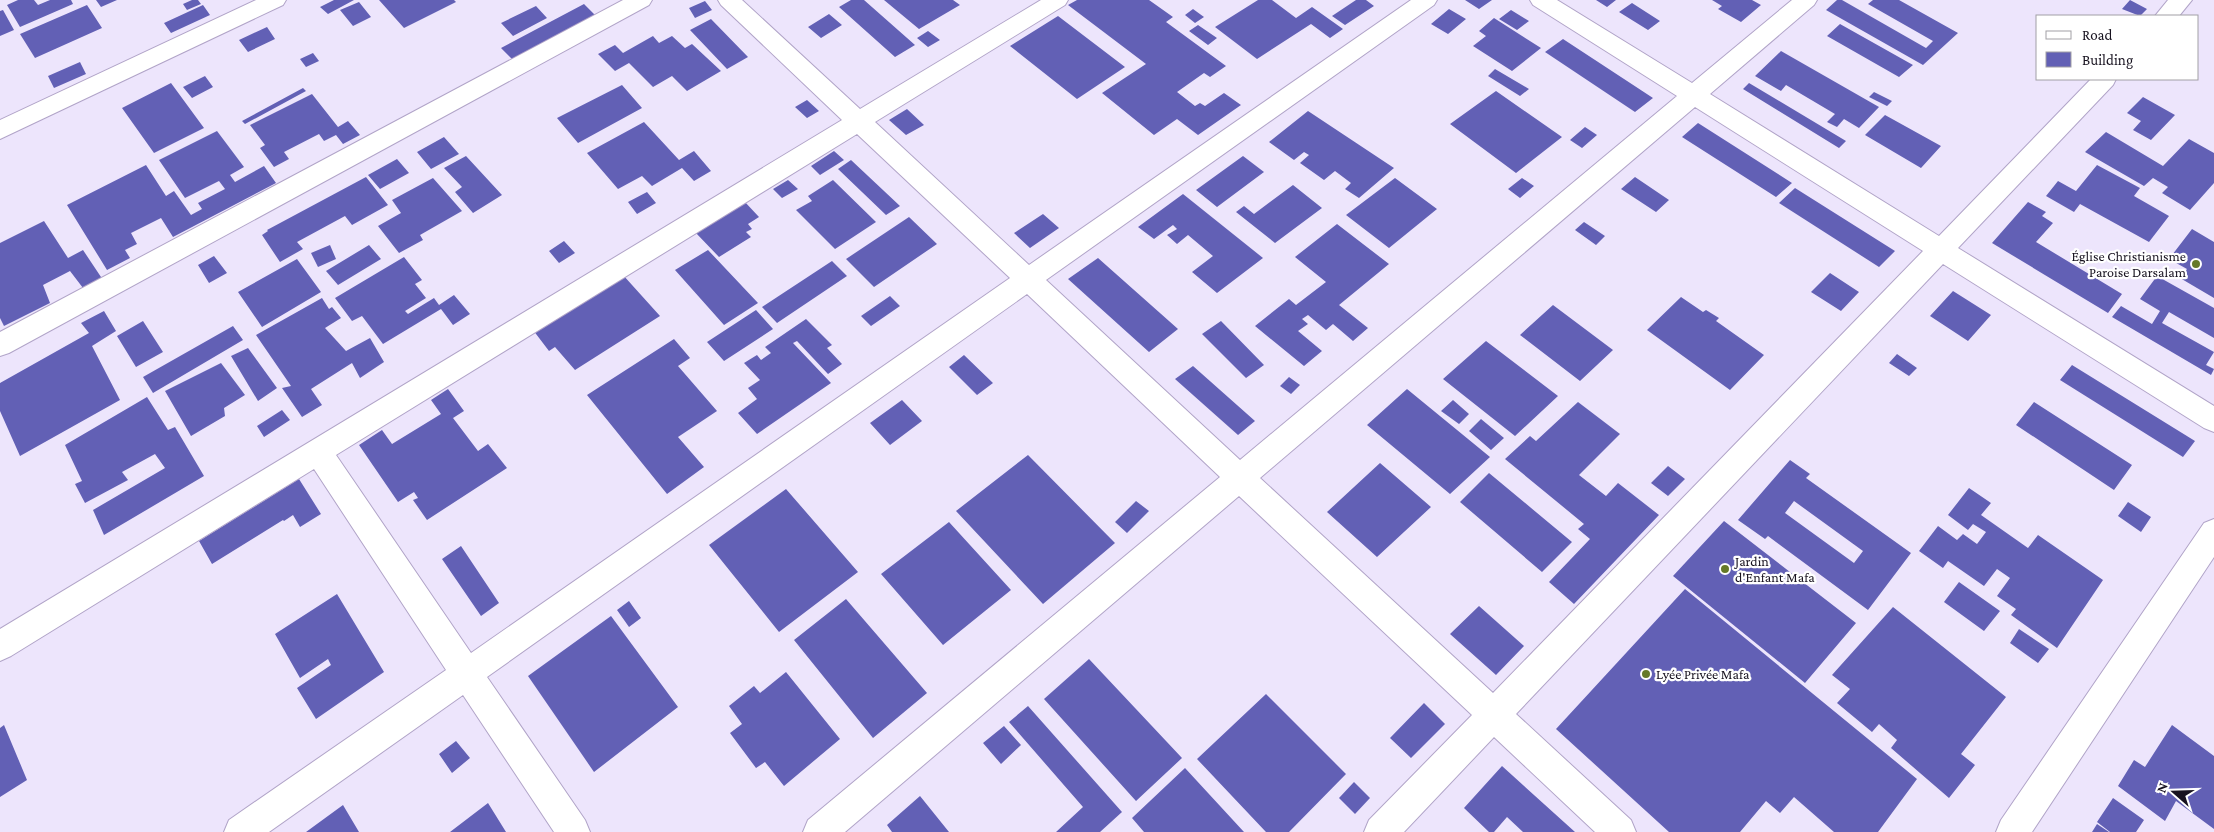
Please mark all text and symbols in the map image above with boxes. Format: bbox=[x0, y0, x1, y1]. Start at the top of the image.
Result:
legend bbox=[2036, 15, 2199, 80]
text: Road bbox=[2082, 27, 2113, 43]
text: Building bbox=[2082, 52, 2133, 69]
place label: Église Christianisme Paroise Darsalam bbox=[2071, 248, 2186, 280]
marker: Église Christianisme Paroise Darsalam bbox=[2190, 258, 2202, 270]
place label: Jardin d'Enfant Mafa bbox=[1733, 553, 1815, 585]
marker: Jardin d'Enfant Mafa bbox=[1719, 563, 1731, 575]
place label: Lyée Privée Mafa bbox=[1656, 666, 1750, 682]
marker: Lyée Privée Mafa bbox=[1640, 668, 1652, 680]
north arrow bbox=[2149, 767, 2199, 817]
text: N bbox=[2153, 780, 2171, 795]

